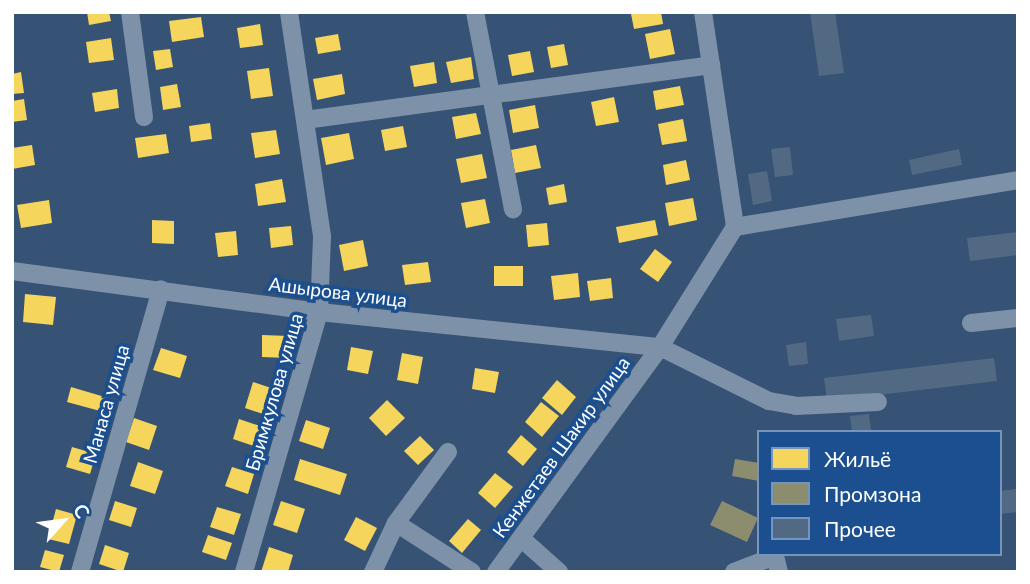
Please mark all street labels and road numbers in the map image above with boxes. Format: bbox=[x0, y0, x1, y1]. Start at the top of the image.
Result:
street label: Ашырова улица bbox=[268, 272, 408, 312]
street label: Бримкулова улица bbox=[241, 311, 307, 473]
street label: Манаса улица bbox=[78, 342, 134, 466]
street label: Кенжетаев Шакир улица bbox=[488, 352, 634, 542]

